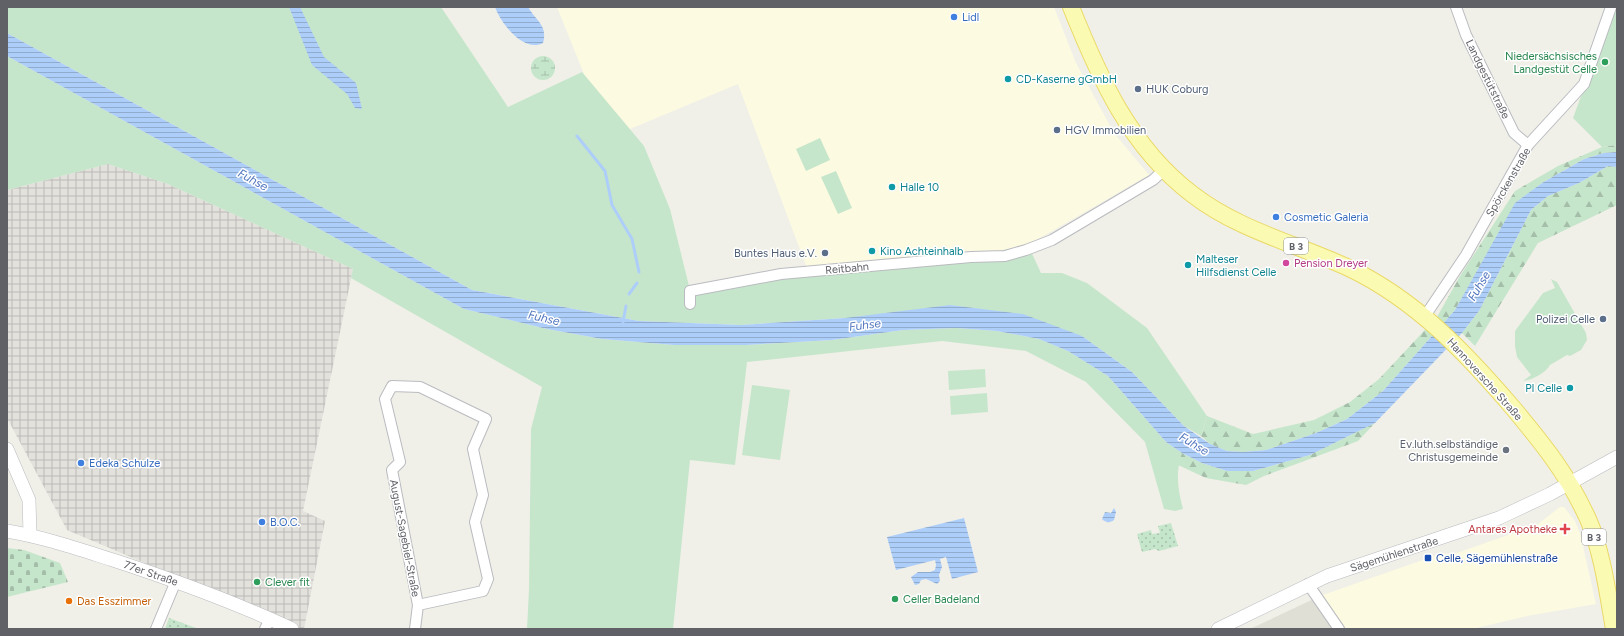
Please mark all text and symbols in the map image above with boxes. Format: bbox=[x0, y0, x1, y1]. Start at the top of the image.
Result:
place label: Lidl bbox=[962, 11, 979, 24]
marker: Lidl bbox=[949, 12, 959, 22]
street label: Landgestütstraße bbox=[1463, 37, 1512, 121]
place label: Niedersächsisches Landgestüt Celle bbox=[1505, 50, 1597, 76]
marker: Niedersächsisches Landgestüt Celle bbox=[1600, 57, 1610, 67]
place label: CD-Kaserne gGmbH bbox=[1016, 73, 1117, 86]
marker: CD-Kaserne gGmbH bbox=[1003, 74, 1013, 84]
place label: HUK Coburg bbox=[1146, 83, 1209, 96]
marker: HUK Coburg bbox=[1133, 84, 1143, 94]
place label: HGV Immobilien bbox=[1065, 124, 1146, 137]
marker: HGV Immobilien bbox=[1052, 125, 1062, 135]
street label: Spörckenstraße bbox=[1483, 145, 1533, 219]
water label: Fuhse bbox=[236, 166, 271, 194]
place label: Halle 10 bbox=[900, 181, 939, 194]
marker: Halle 10 bbox=[887, 182, 897, 192]
place label: Cosmetic Galeria bbox=[1284, 211, 1368, 224]
marker: Cosmetic Galeria bbox=[1271, 212, 1281, 222]
road number: B 3 bbox=[1284, 238, 1308, 254]
place label: Kino Achteinhalb bbox=[880, 245, 963, 258]
marker: Kino Achteinhalb bbox=[867, 246, 877, 256]
place label: Buntes Haus e.V. bbox=[734, 247, 817, 260]
marker: Buntes Haus e.V. bbox=[820, 248, 830, 258]
place label: Malteser Hilfsdienst Celle bbox=[1196, 253, 1276, 279]
place label: Pension Dreyer bbox=[1294, 257, 1368, 270]
marker: Pension Dreyer bbox=[1281, 258, 1291, 268]
street label: Reitbahn bbox=[825, 260, 869, 277]
marker: Malteser Hilfsdienst Celle bbox=[1183, 260, 1193, 270]
water label: Fuhse bbox=[1465, 268, 1493, 303]
water label: Fuhse bbox=[527, 308, 562, 329]
place label: Polizei Celle bbox=[1536, 313, 1595, 326]
marker: Polizei Celle bbox=[1598, 314, 1608, 324]
water label: Fuhse bbox=[848, 316, 882, 334]
street label: Hannoversche Straße bbox=[1444, 336, 1525, 423]
place label: PI Celle bbox=[1525, 382, 1562, 395]
marker: PI Celle bbox=[1565, 383, 1575, 393]
water label: Fuhse bbox=[1177, 430, 1212, 458]
place label: Ev.luth.selbständige Christusgemeinde bbox=[1400, 438, 1498, 464]
marker: Ev.luth.selbständige Christusgemeinde bbox=[1501, 445, 1511, 455]
place label: Edeka Schulze bbox=[89, 457, 160, 470]
marker: Edeka Schulze bbox=[76, 458, 86, 468]
street label: August-Sagebiel-Straße bbox=[387, 478, 422, 598]
place label: B.O.C. bbox=[270, 516, 300, 529]
marker: B.O.C. bbox=[257, 517, 267, 527]
place label: Antares Apotheke bbox=[1468, 523, 1557, 536]
marker: Antares Apotheke bbox=[1560, 524, 1570, 534]
road number: B 3 bbox=[1582, 529, 1606, 545]
street label: Sägemühlenstraße bbox=[1348, 534, 1440, 575]
place label: Celle, Sägemühlenstraße bbox=[1436, 552, 1558, 565]
marker: Celle, Sägemühlenstraße bbox=[1423, 553, 1433, 563]
street label: 77er Straße bbox=[122, 558, 180, 589]
place label: Clever fit bbox=[265, 576, 310, 589]
marker: Clever fit bbox=[252, 577, 262, 587]
place label: Celler Badeland bbox=[903, 593, 980, 606]
marker: Celler Badeland bbox=[890, 594, 900, 604]
place label: Das Esszimmer bbox=[77, 595, 151, 608]
marker: Das Esszimmer bbox=[64, 596, 74, 606]

